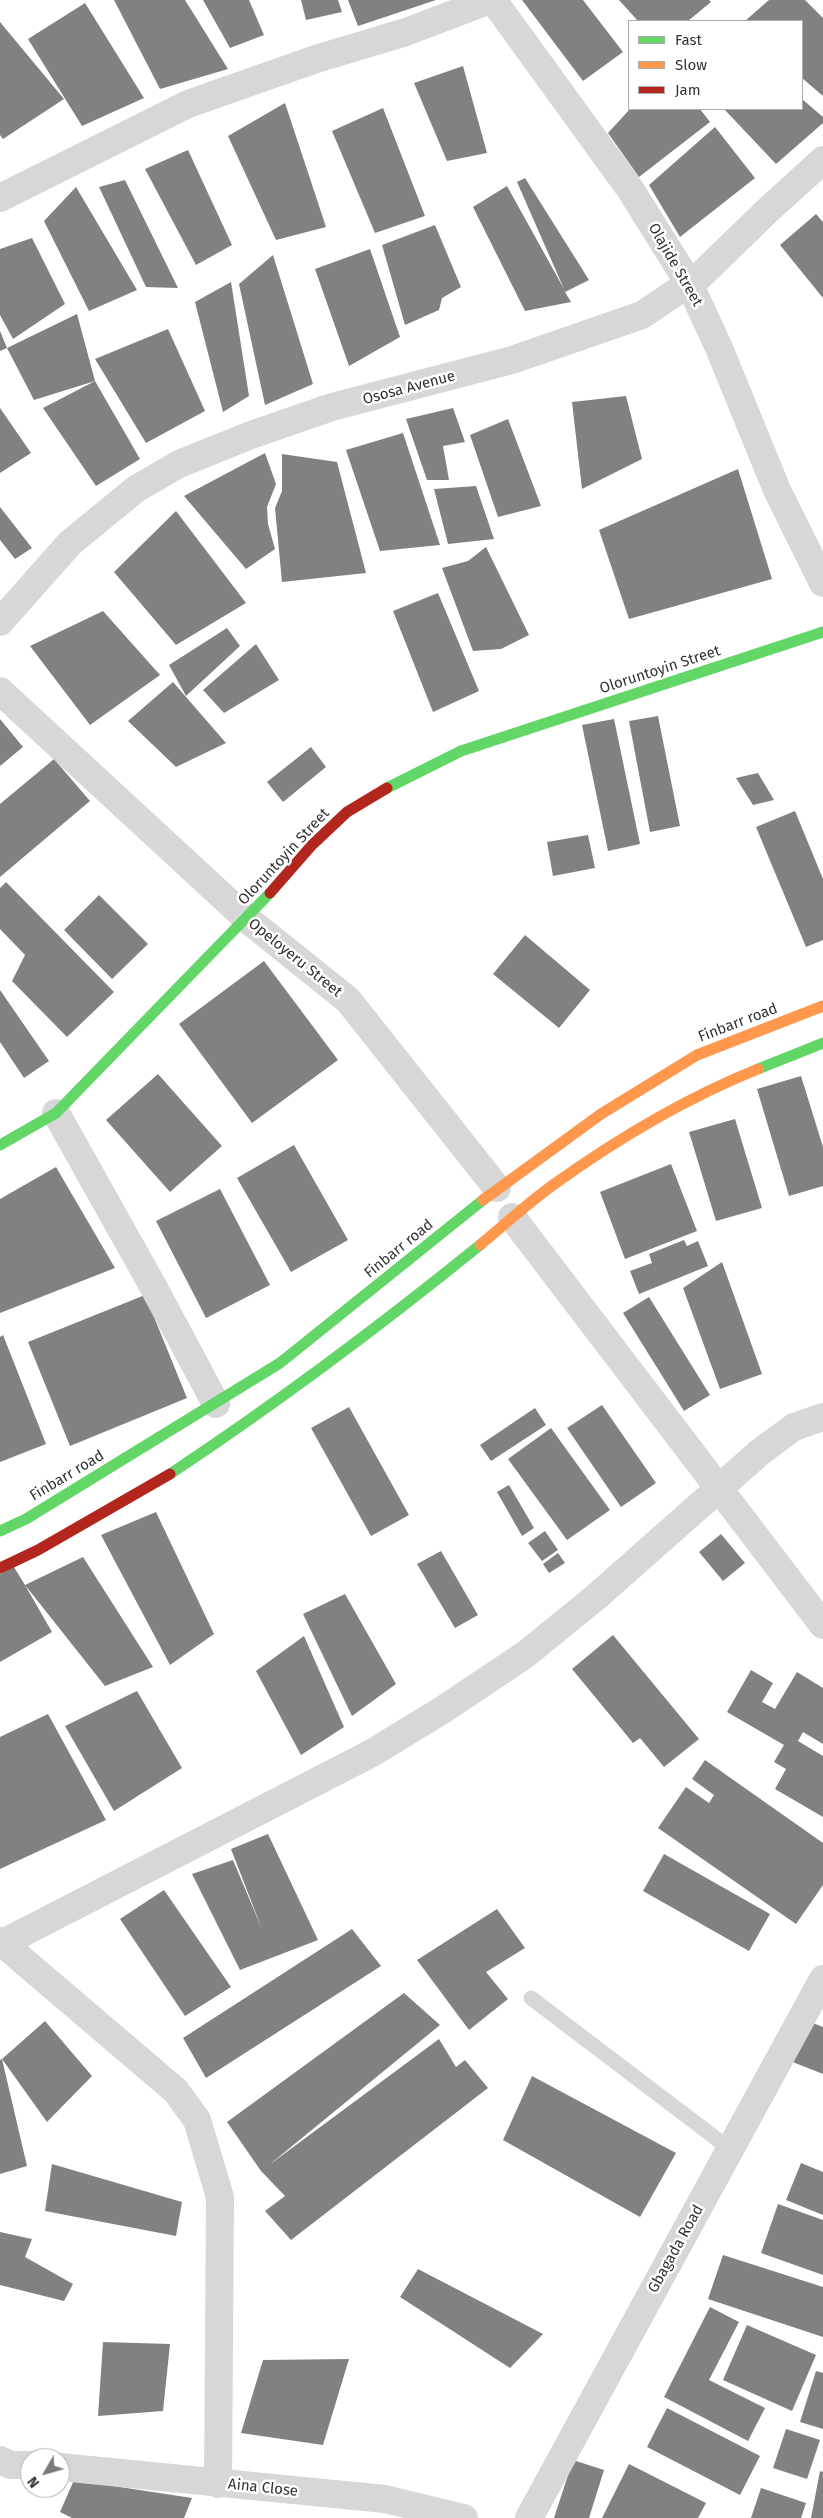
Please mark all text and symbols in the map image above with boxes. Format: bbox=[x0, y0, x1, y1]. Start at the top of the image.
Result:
legend bbox=[628, 20, 803, 110]
text: Fast bbox=[675, 31, 702, 49]
text: Slow bbox=[675, 56, 707, 74]
text: Jam bbox=[675, 81, 701, 99]
street label: Olajide Street bbox=[644, 220, 706, 310]
street label: Ososa Avenue bbox=[361, 367, 457, 409]
street label: Oloruntoyin Street bbox=[597, 642, 723, 698]
street label: Oloruntoyin Street bbox=[235, 805, 333, 909]
street label: Opeloyeru Street bbox=[245, 915, 345, 1001]
street label: Finbarr road bbox=[696, 1000, 780, 1046]
street label: Finbarr road bbox=[361, 1216, 437, 1282]
street label: Finbarr road bbox=[27, 1447, 107, 1505]
street label: Gbagada Road bbox=[644, 2202, 708, 2296]
north arrow bbox=[20, 2448, 70, 2498]
text: N bbox=[24, 2473, 43, 2491]
street label: Aina Close bbox=[227, 2475, 299, 2501]

